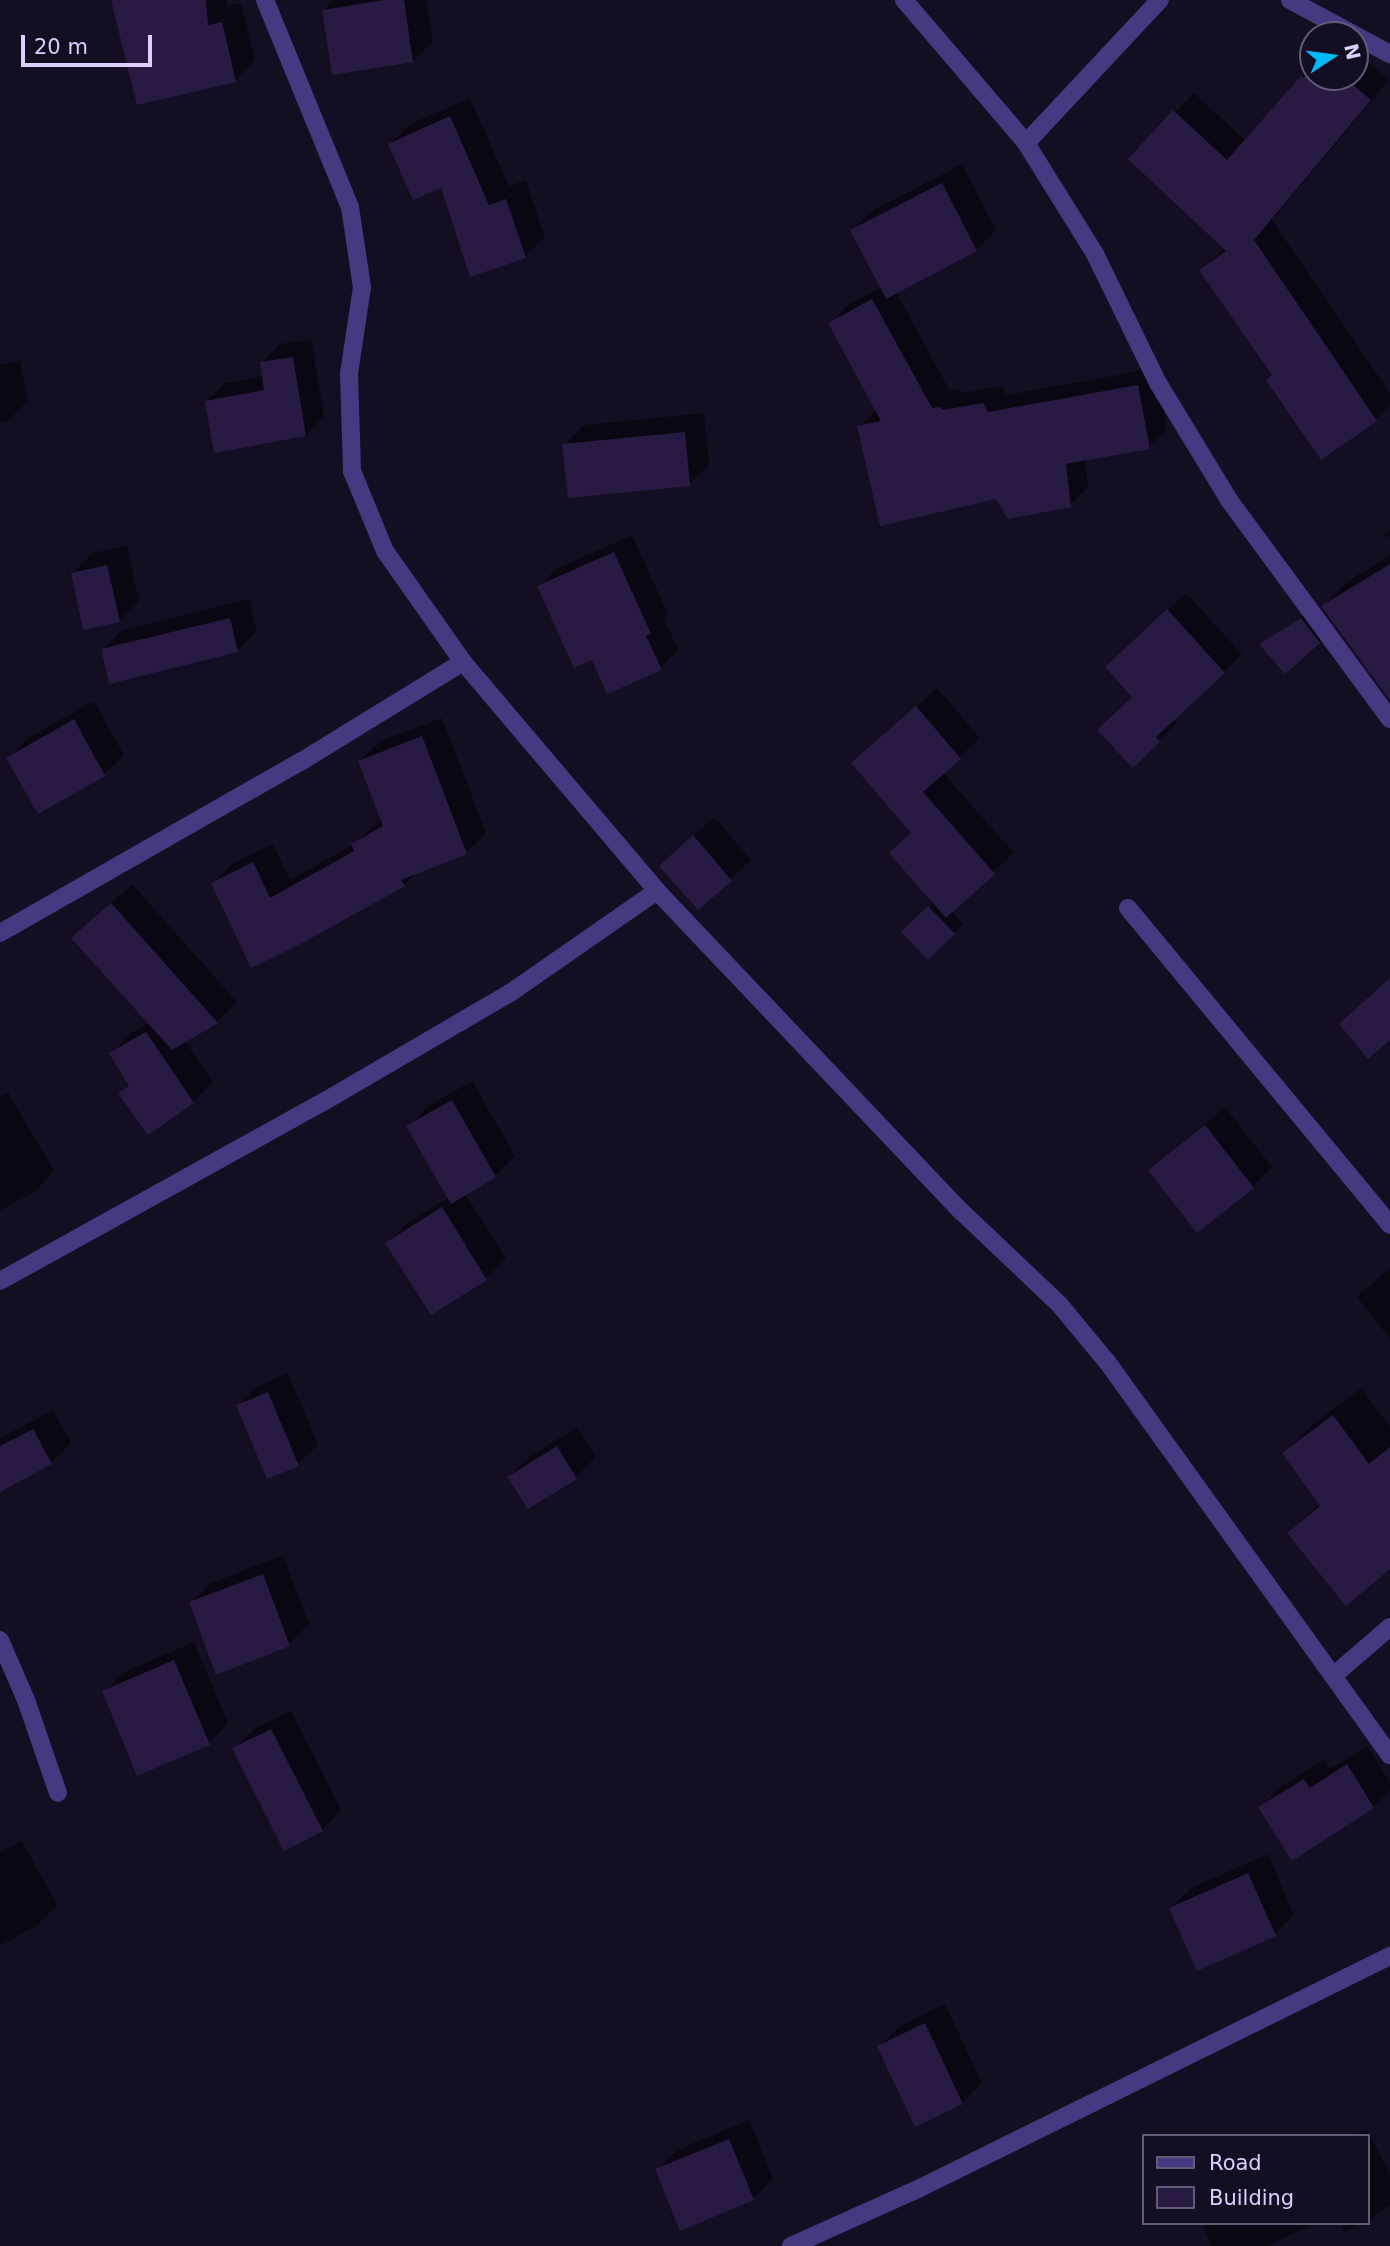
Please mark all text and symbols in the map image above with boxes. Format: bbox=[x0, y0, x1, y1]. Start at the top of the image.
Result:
scale bar bbox=[24, 21, 156, 65]
north arrow bbox=[1299, 21, 1369, 91]
text: 20 m bbox=[34, 35, 88, 59]
text: N bbox=[1340, 42, 1365, 62]
legend bbox=[1142, 2134, 1369, 2225]
text: Road bbox=[1209, 2151, 1262, 2175]
text: Building bbox=[1209, 2186, 1294, 2210]

